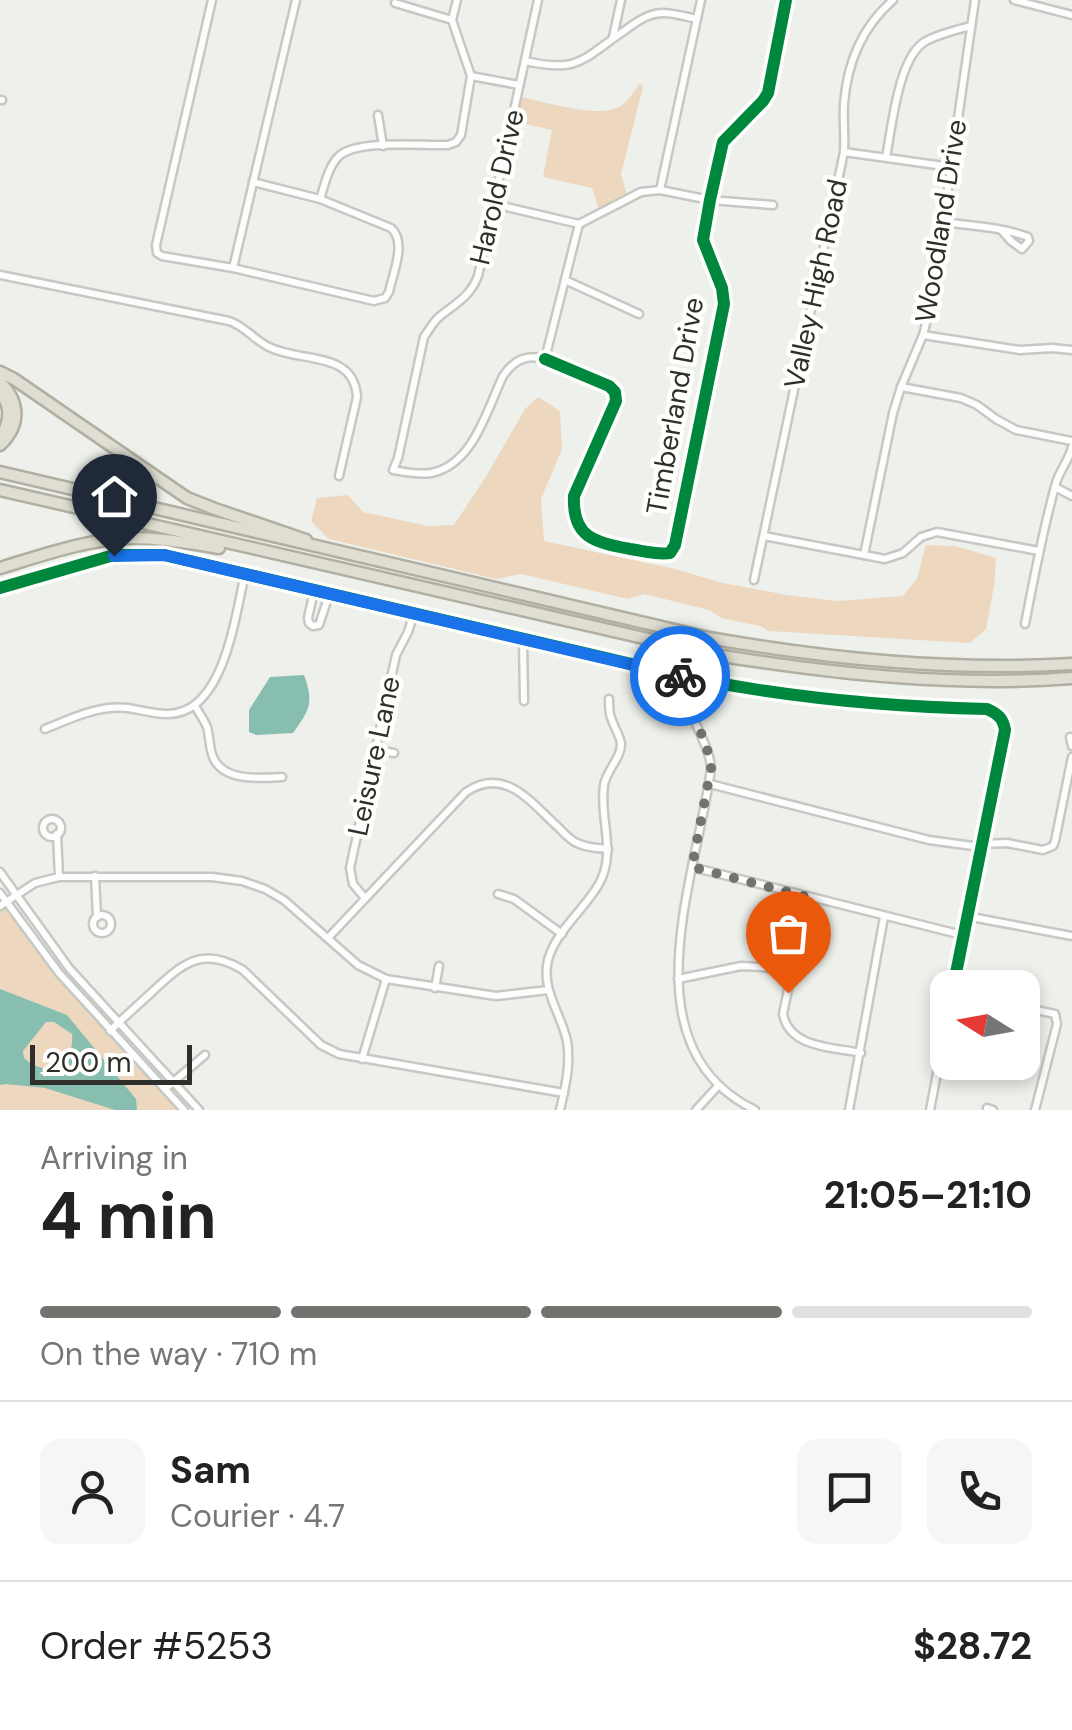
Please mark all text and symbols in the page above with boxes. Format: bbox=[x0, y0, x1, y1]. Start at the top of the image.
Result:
street label: Harold Drive bbox=[461, 106, 533, 268]
street label: Woodland Drive bbox=[907, 117, 975, 325]
street label: Valley High Road bbox=[776, 176, 856, 392]
street label: Timberland Drive bbox=[638, 294, 712, 518]
pin bbox=[72, 454, 157, 557]
icon: home bbox=[87, 469, 142, 524]
courier bbox=[630, 626, 730, 726]
icon: bike bbox=[653, 649, 708, 704]
street label: Leisure Lane bbox=[339, 673, 409, 839]
pin bbox=[746, 891, 831, 994]
icon: bag bbox=[761, 906, 816, 961]
north arrow bbox=[930, 970, 1040, 1080]
map controls bbox=[930, 970, 1040, 1080]
scale bar bbox=[30, 1040, 192, 1084]
text: 200 m bbox=[45, 1044, 132, 1081]
text: Arriving in bbox=[40, 1137, 188, 1179]
text: 21:05–21:10 bbox=[824, 1170, 1032, 1220]
text: 4 min bbox=[40, 1174, 217, 1258]
text: On the way · 710 m bbox=[40, 1333, 317, 1375]
button: person bbox=[40, 1439, 145, 1544]
button: chat bbox=[797, 1439, 902, 1544]
button: phone bbox=[927, 1439, 1032, 1544]
text: Sam bbox=[170, 1445, 251, 1495]
text: Courier · 4.7 bbox=[170, 1495, 345, 1537]
text: Order #5253 bbox=[40, 1621, 273, 1671]
text: $28.72 bbox=[913, 1621, 1032, 1671]

